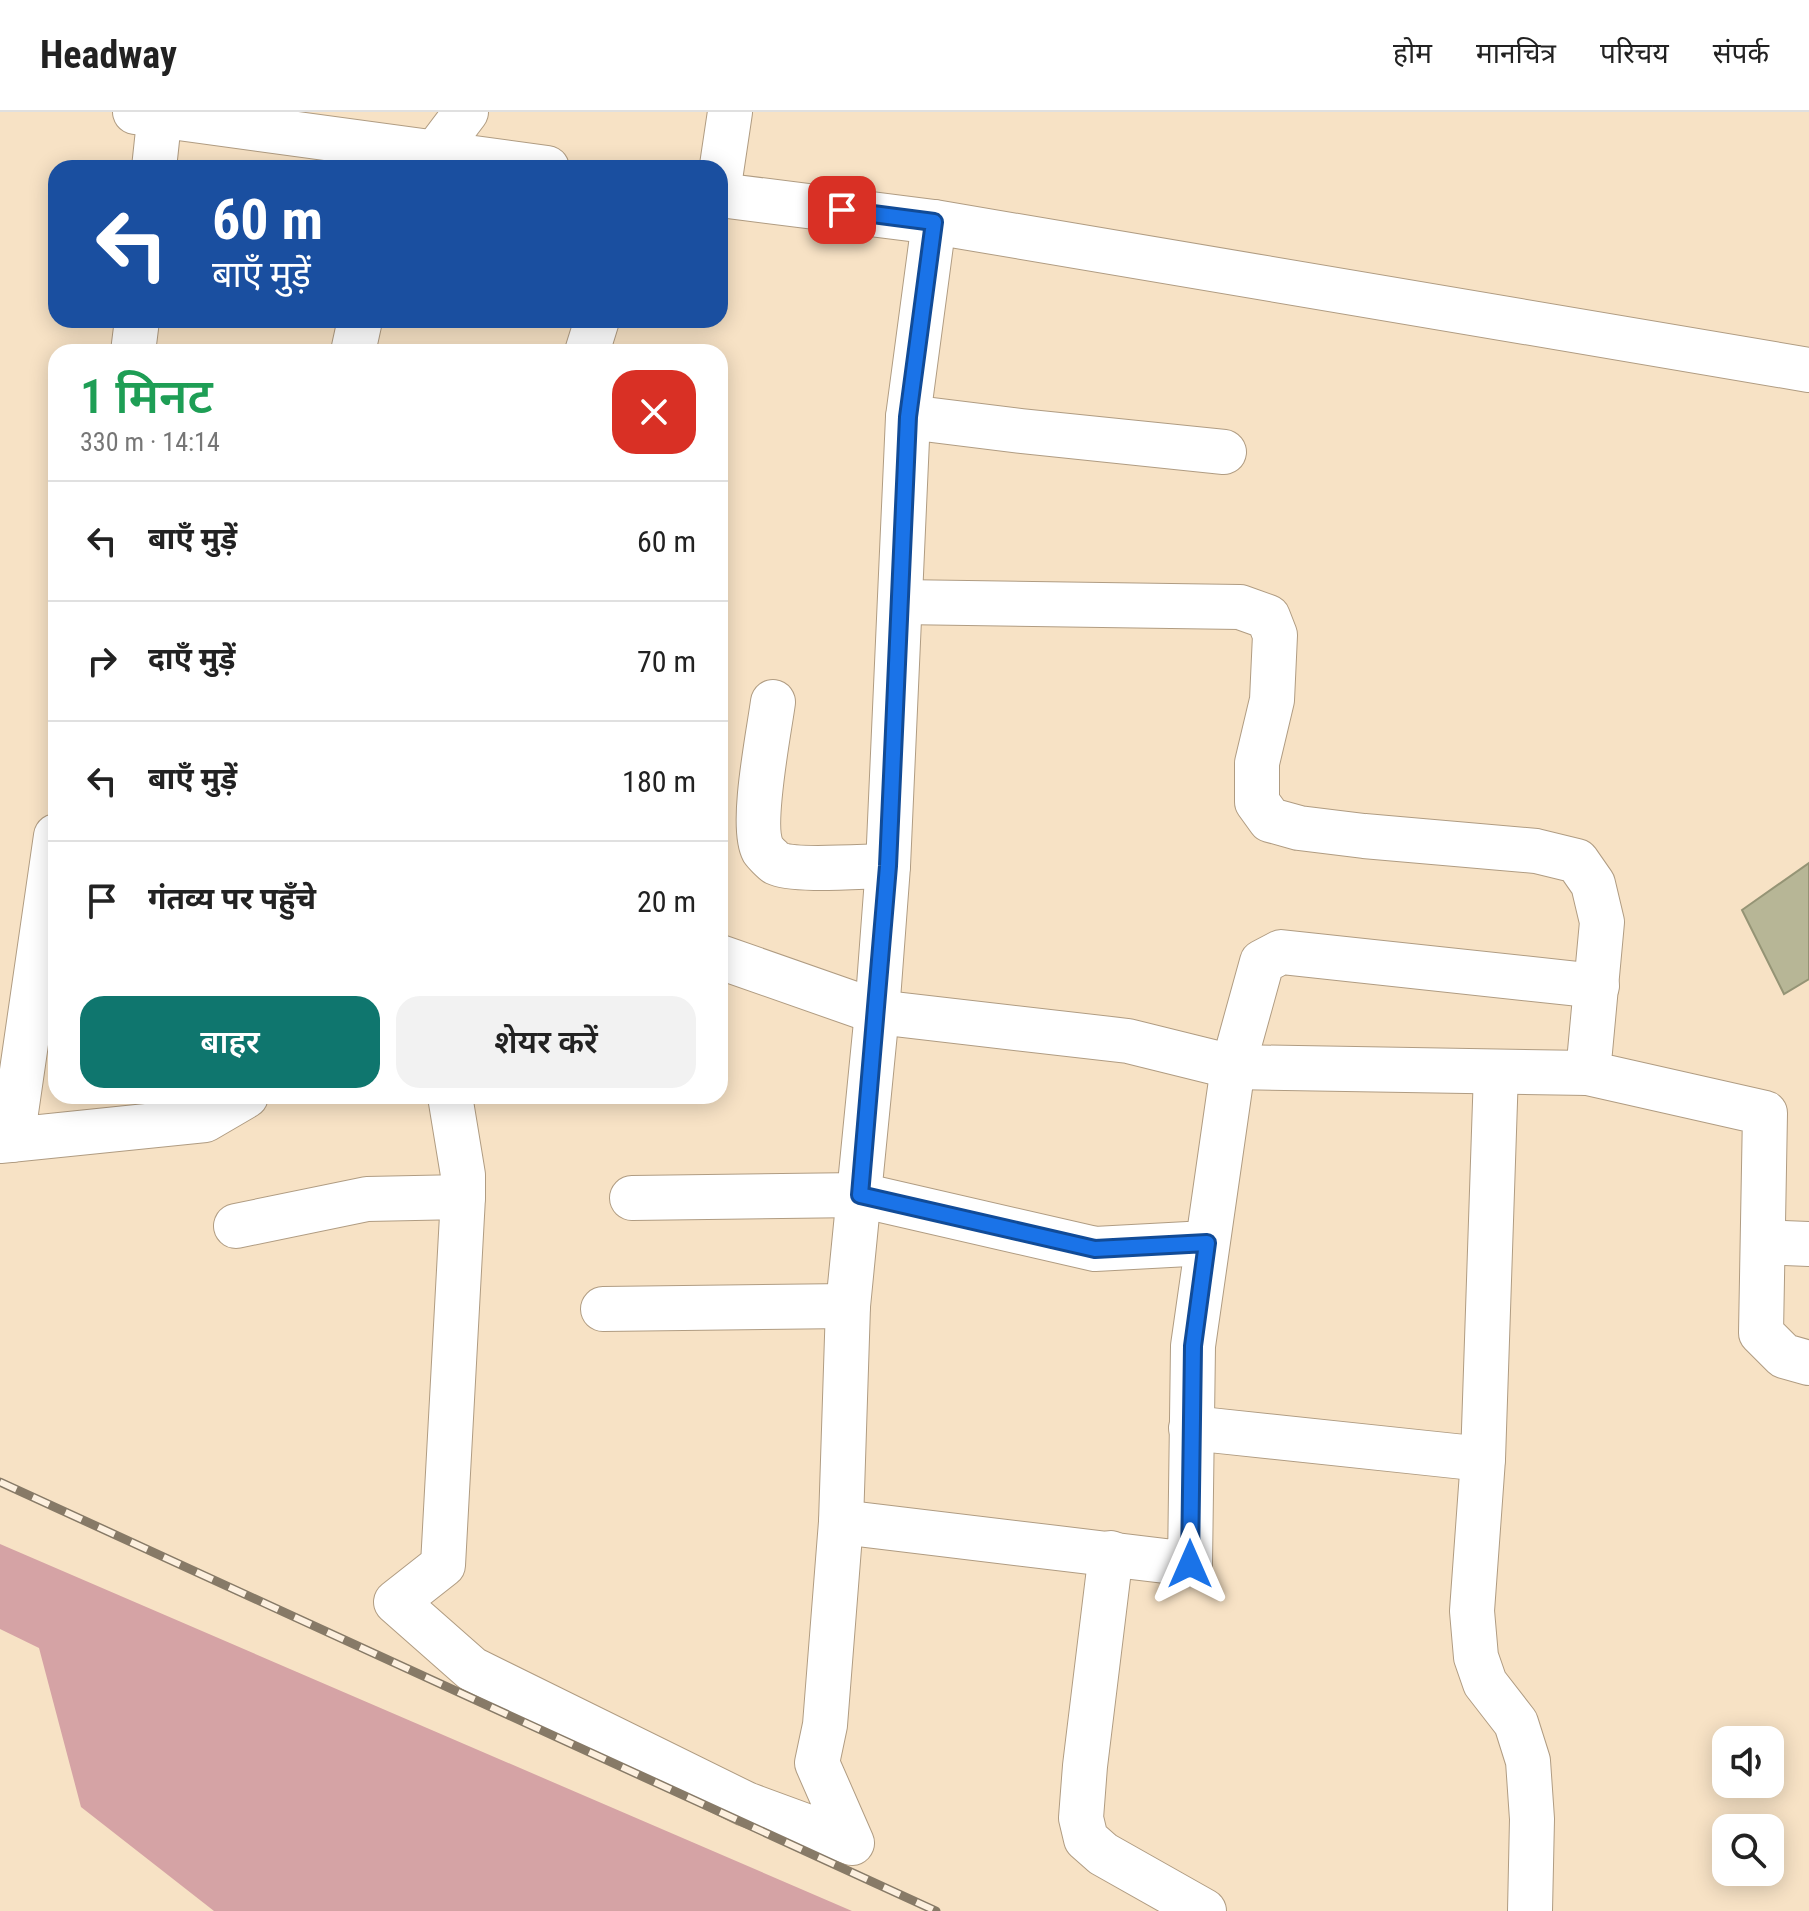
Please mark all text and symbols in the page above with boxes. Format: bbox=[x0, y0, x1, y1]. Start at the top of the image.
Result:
text: Headway bbox=[40, 33, 177, 77]
text: होम bbox=[1393, 37, 1432, 70]
text: मानचित्र bbox=[1476, 37, 1556, 70]
text: परिचय bbox=[1600, 37, 1669, 70]
text: संपर्क bbox=[1713, 37, 1769, 70]
pin bbox=[808, 176, 876, 244]
text: 60 m bbox=[212, 187, 323, 253]
icon: arrive bbox=[820, 188, 864, 232]
icon: left bbox=[80, 192, 184, 296]
text: बाएँ मुड़ें bbox=[212, 254, 311, 296]
text: 1 मिनट bbox=[80, 368, 213, 425]
button: close bbox=[612, 370, 696, 454]
text: 330 m · 14:14 bbox=[80, 427, 220, 457]
icon: left bbox=[80, 519, 124, 563]
text: बाएँ मुड़ें bbox=[148, 521, 237, 556]
text: 60 m bbox=[637, 524, 696, 559]
icon: right bbox=[80, 639, 124, 683]
text: दाएँ मुड़ें bbox=[148, 641, 235, 676]
text: 70 m bbox=[637, 644, 696, 679]
icon: left bbox=[80, 759, 124, 803]
text: बाएँ मुड़ें bbox=[148, 761, 237, 796]
text: 180 m bbox=[622, 764, 696, 799]
icon: arrive bbox=[80, 879, 124, 923]
text: गंतव्य पर पहुँचे bbox=[148, 881, 316, 916]
text: 20 m bbox=[637, 884, 696, 919]
button: बाहर bbox=[80, 996, 380, 1088]
button: शेयर करें bbox=[396, 996, 696, 1088]
position arrow bbox=[1148, 1522, 1232, 1606]
map controls bbox=[1712, 1726, 1784, 1886]
button: sound bbox=[1712, 1726, 1784, 1798]
button: search bbox=[1712, 1814, 1784, 1886]

